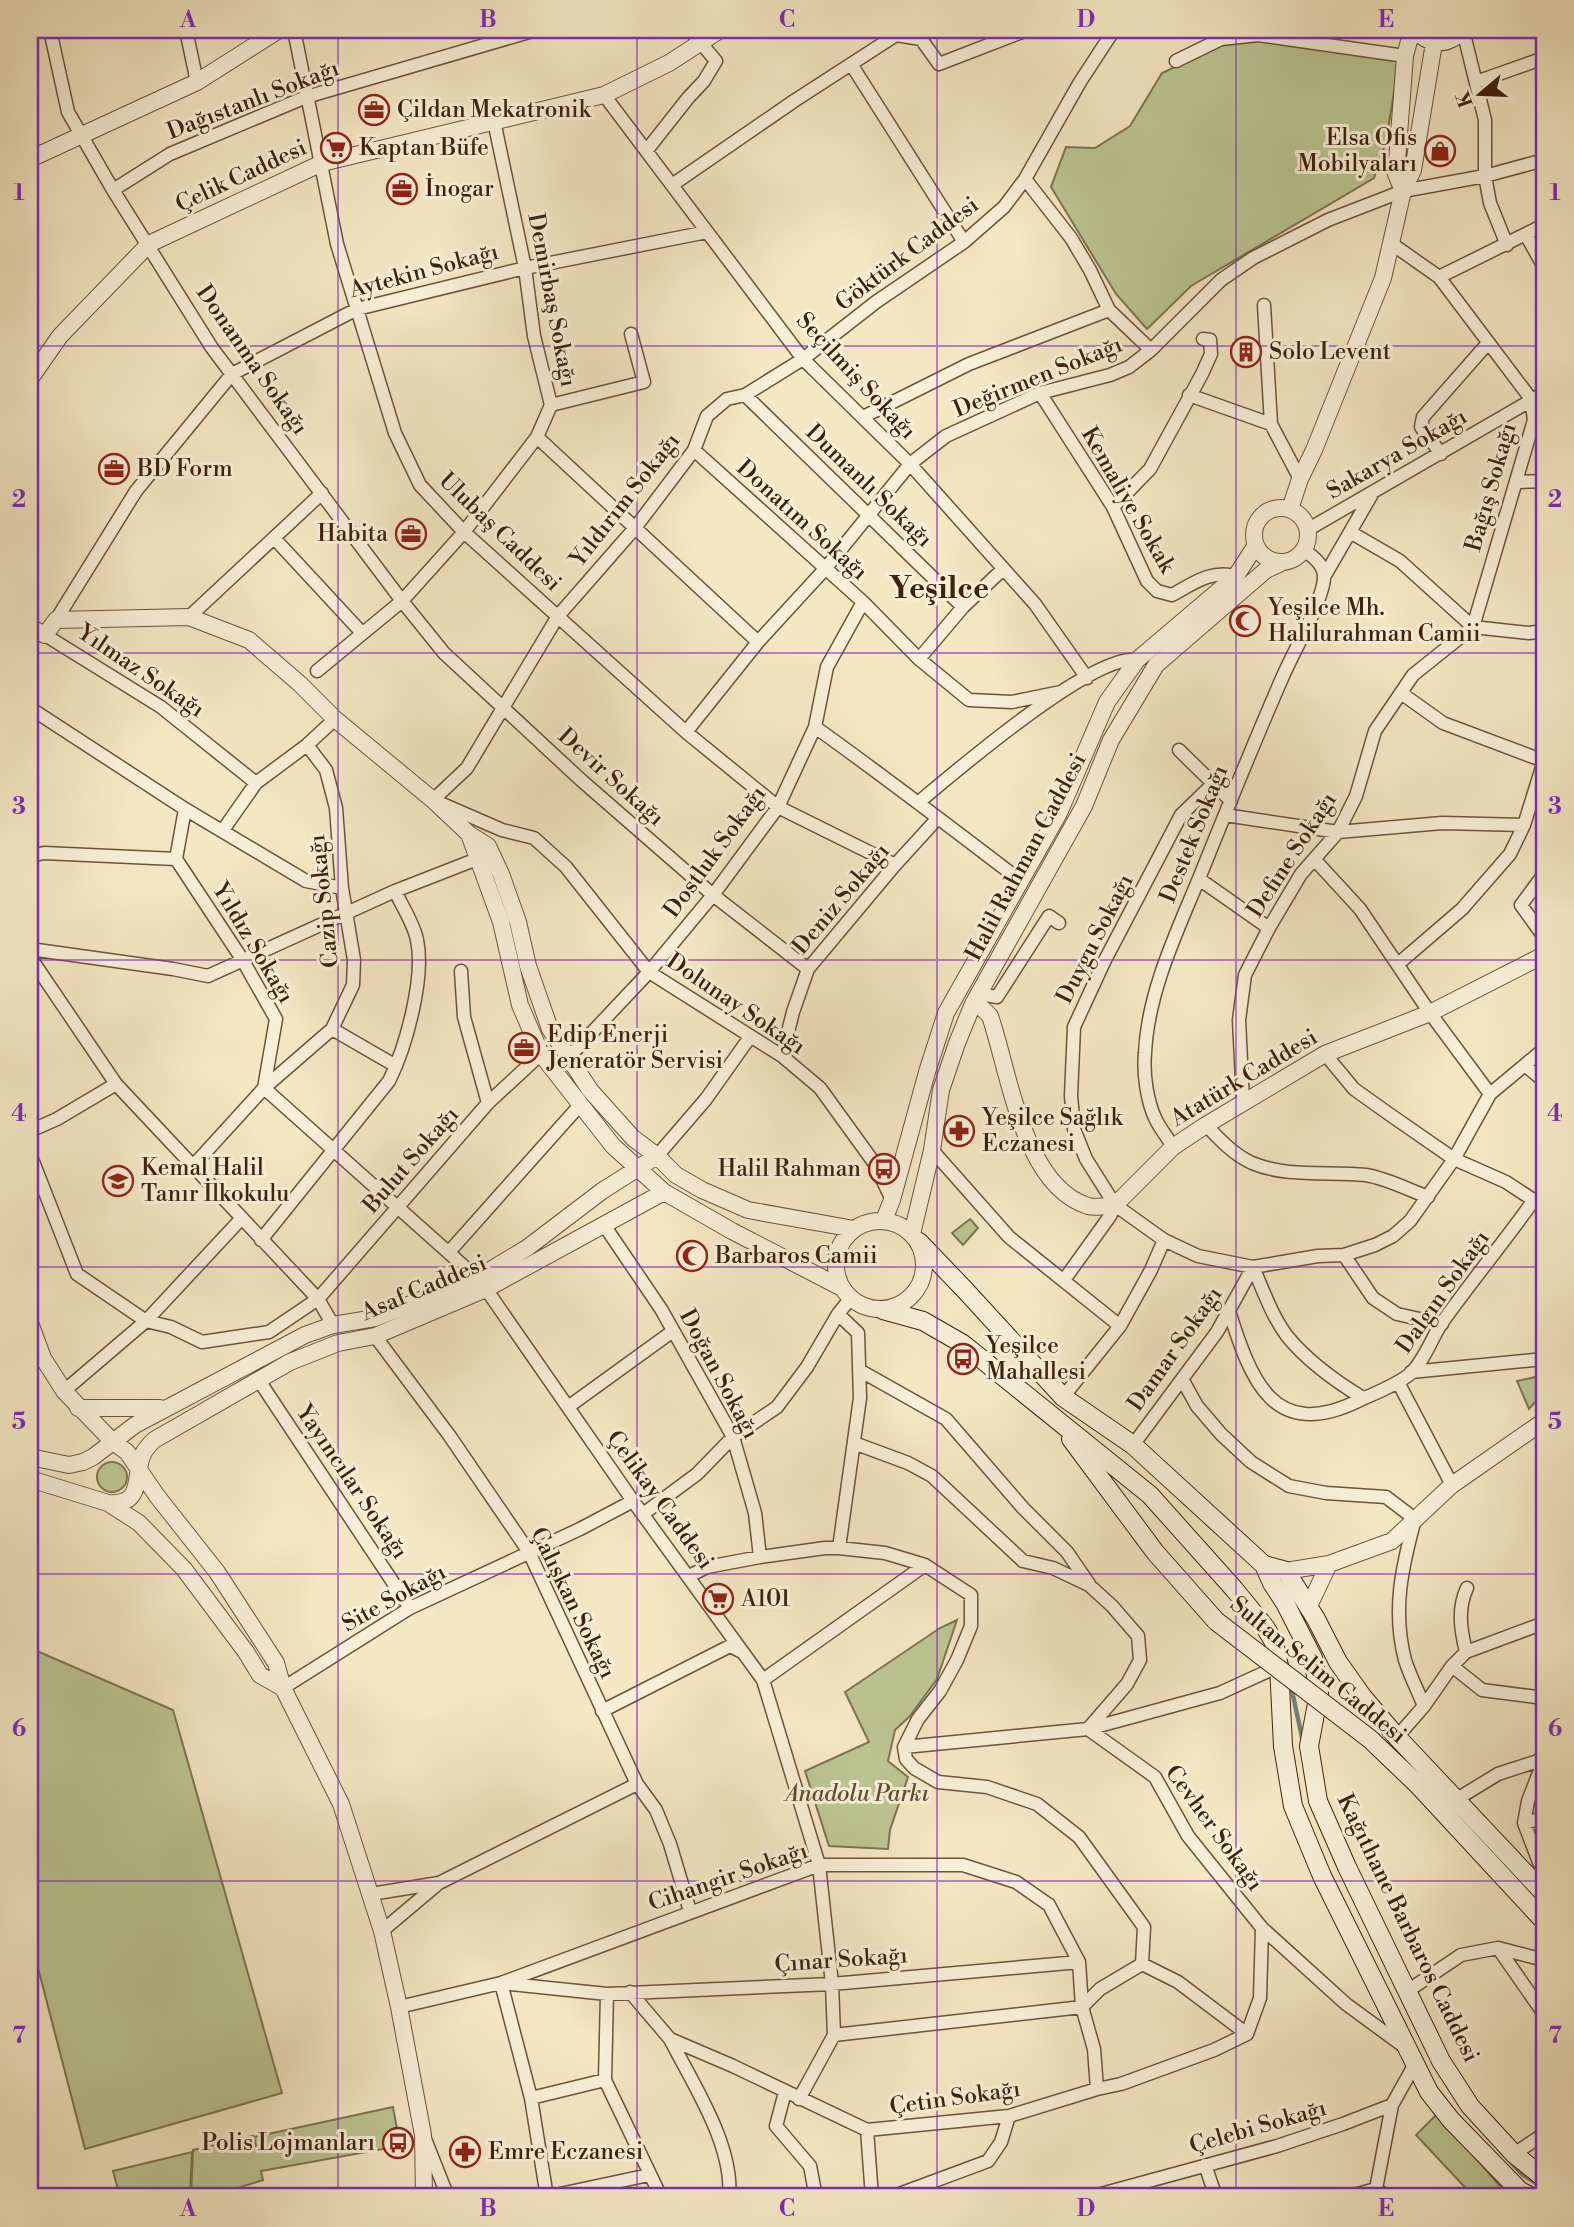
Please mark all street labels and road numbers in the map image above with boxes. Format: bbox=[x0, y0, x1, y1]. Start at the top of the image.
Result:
street label: Dağıstanlı Sokağı bbox=[163, 54, 343, 146]
street label: Çelik Caddesi bbox=[171, 133, 311, 219]
street label: Göktürk Caddesi bbox=[830, 191, 984, 317]
street label: Demirbaş Sokağı bbox=[521, 211, 583, 389]
street label: Aytekin Sokağı bbox=[345, 238, 502, 305]
street label: Donanma Sokağı bbox=[190, 280, 314, 440]
street label: Seçilmiş Sokağı bbox=[790, 307, 922, 445]
street label: Değirmen Sokağı bbox=[949, 330, 1127, 424]
street label: Sakarya Sokağı bbox=[1322, 403, 1472, 505]
street label: Dumanlı Sokağı bbox=[800, 418, 938, 554]
street label: Bağış Sokağı bbox=[1459, 420, 1523, 555]
street label: Kemaliye Sokak bbox=[1075, 422, 1182, 579]
street label: Yıldırım Sokağı bbox=[563, 427, 686, 573]
street label: Donatım Sokağı bbox=[731, 454, 873, 586]
street label: Ulubaş Caddesi bbox=[433, 467, 567, 597]
street label: Yılmaz Sokağı bbox=[71, 618, 210, 724]
street label: Devir Sokağı bbox=[552, 722, 670, 832]
street label: Halil Rahman Caddesi bbox=[959, 749, 1093, 965]
street label: Destek Sokağı bbox=[1154, 761, 1234, 907]
street label: Dostluk Sokağı bbox=[658, 781, 772, 923]
street label: Define Sokağı bbox=[1241, 787, 1343, 923]
street label: Cazip Sokağı bbox=[303, 833, 345, 969]
street label: Deniz Sokağı bbox=[786, 838, 896, 960]
street label: Duygu Sokağı bbox=[1050, 870, 1140, 1008]
street label: Yıldız Sokağı bbox=[205, 877, 300, 1008]
street label: Dolunay Sokağı bbox=[661, 947, 811, 1061]
street label: Atatürk Caddesi bbox=[1165, 1023, 1323, 1133]
street label: Bulut Sokağı bbox=[356, 1101, 465, 1220]
street label: Dalgın Sokağı bbox=[1390, 1225, 1496, 1359]
street label: Asaf Caddesi bbox=[356, 1249, 491, 1327]
street label: Damar Sokağı bbox=[1122, 1281, 1228, 1417]
street label: Doğan Sokağı bbox=[673, 1304, 765, 1444]
street label: Yayıncılar Sokağı bbox=[289, 1399, 414, 1565]
street label: Çelikay Caddesi bbox=[600, 1425, 720, 1575]
street label: Çalışkan Sokağı bbox=[524, 1523, 622, 1683]
street label: Site Sokağı bbox=[337, 1558, 451, 1638]
street label: Sultan Selim Caddesi bbox=[1224, 1590, 1412, 1750]
street label: Cevher Sokağı bbox=[1159, 1760, 1269, 1896]
street label: Kağıthane Barbaros Caddesi bbox=[1331, 1789, 1485, 2067]
street label: Cihangir Sokağı bbox=[645, 1837, 811, 1917]
street label: Çınar Sokağı bbox=[773, 1941, 909, 1979]
street label: Çetin Sokağı bbox=[888, 2075, 1022, 2121]
street label: Çelebi Sokağı bbox=[1186, 2094, 1330, 2160]

